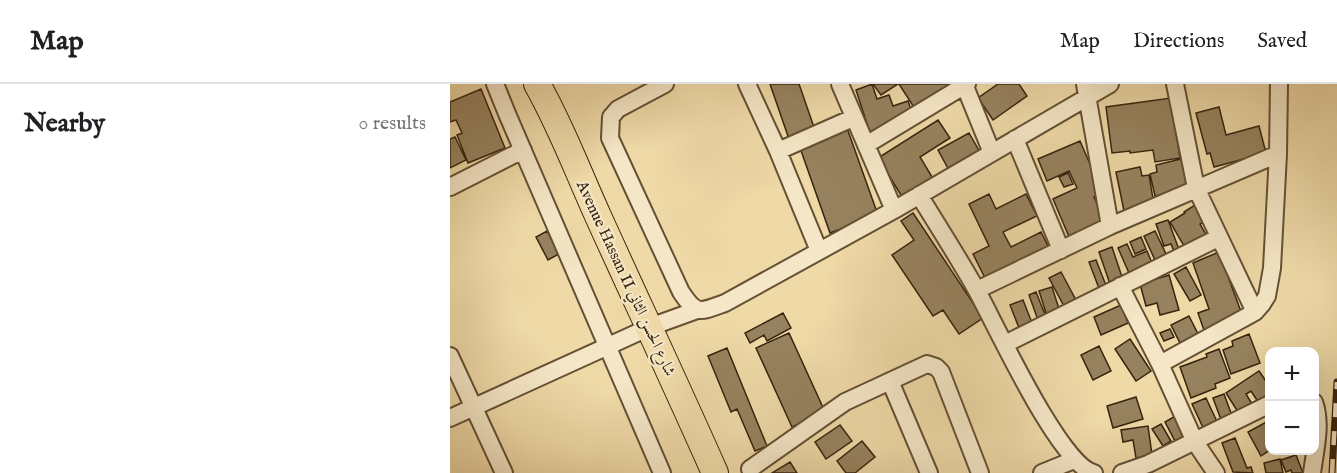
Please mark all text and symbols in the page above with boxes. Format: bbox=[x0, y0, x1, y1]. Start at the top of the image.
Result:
text: Map bbox=[30, 24, 84, 59]
text: Map bbox=[1060, 28, 1100, 55]
text: Directions bbox=[1133, 28, 1224, 55]
text: Saved bbox=[1257, 28, 1307, 55]
text: Nearby bbox=[24, 107, 105, 140]
text: 0 results bbox=[359, 111, 426, 136]
street label: Avenue Hassan II شارع الحسن الثاني bbox=[569, 177, 679, 381]
map controls bbox=[1265, 347, 1319, 455]
button: + bbox=[1265, 347, 1319, 401]
button: − bbox=[1265, 401, 1319, 455]

